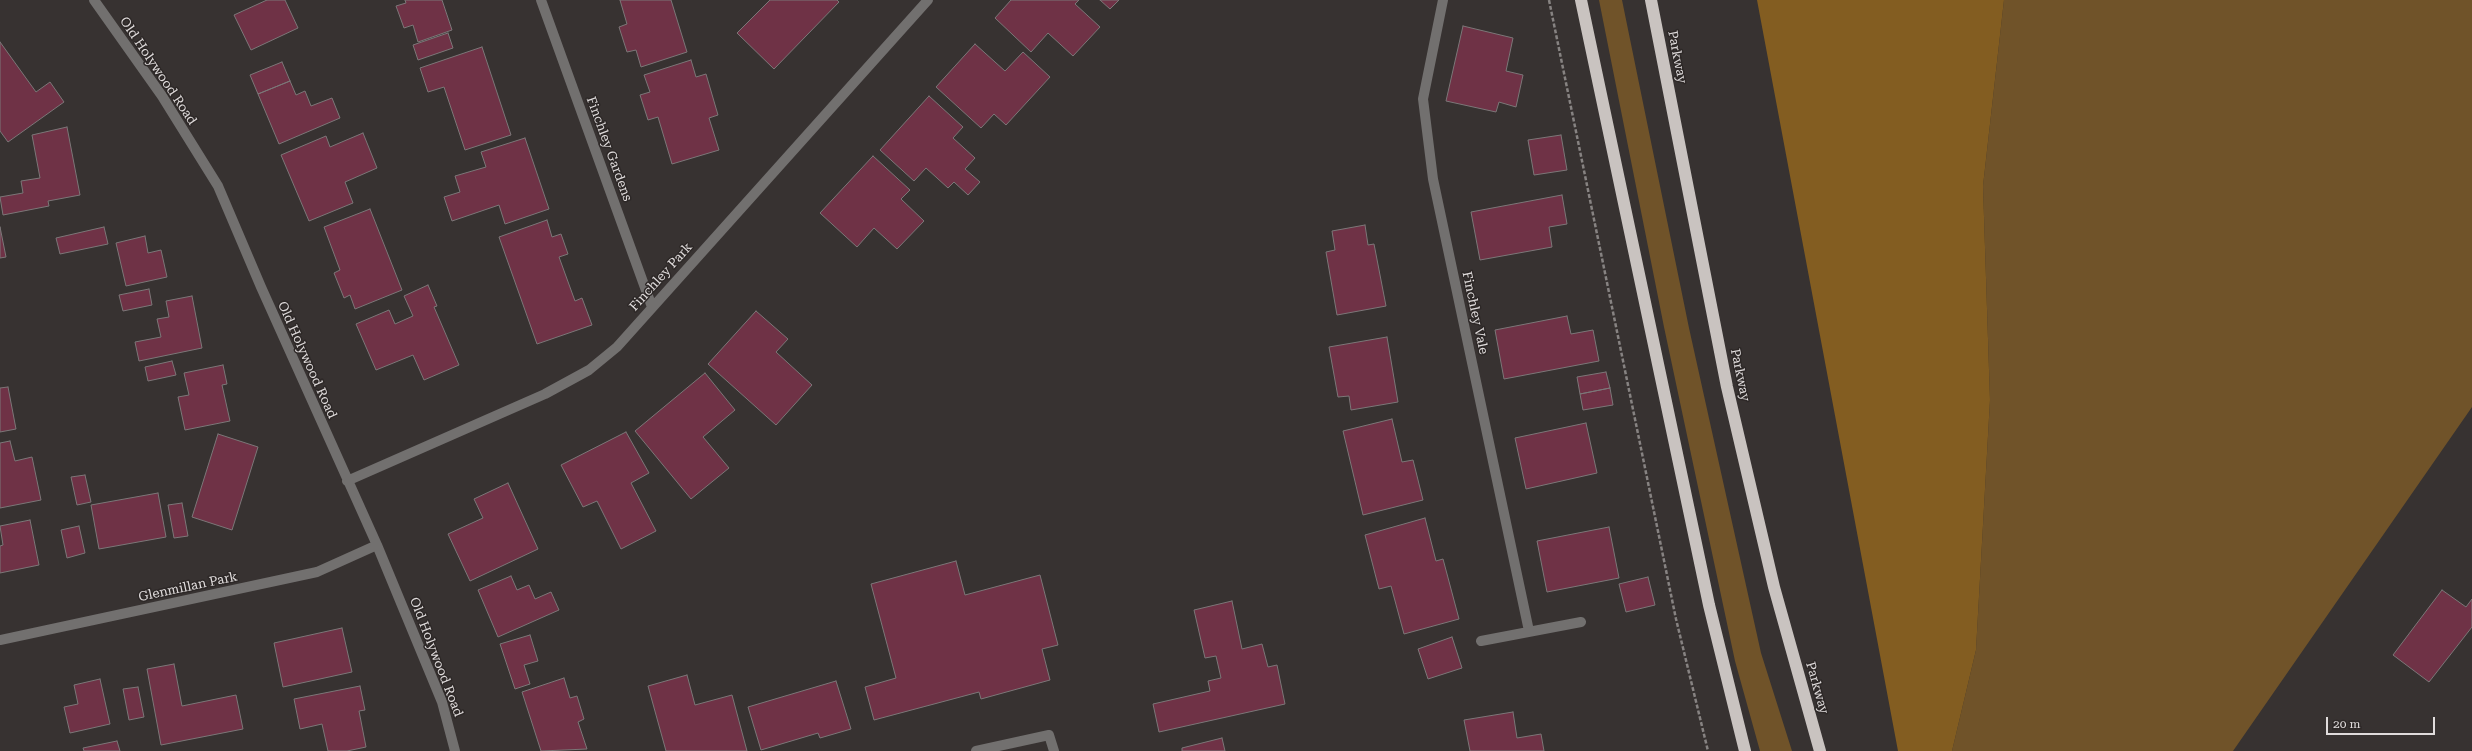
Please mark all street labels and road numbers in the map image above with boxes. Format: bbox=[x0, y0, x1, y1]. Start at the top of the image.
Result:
street label: Old Holywood Road bbox=[116, 14, 200, 128]
street label: Parkway bbox=[1664, 29, 1690, 85]
street label: Finchley Gardens bbox=[583, 94, 635, 204]
street label: Finchley Park bbox=[626, 240, 696, 314]
street label: Finchley Vale bbox=[1459, 270, 1491, 356]
street label: Old Holywood Road bbox=[274, 299, 340, 421]
street label: Parkway bbox=[1727, 347, 1753, 403]
street label: Glenmillan Park bbox=[137, 569, 239, 605]
street label: Old Holywood Road bbox=[406, 595, 466, 719]
street label: Parkway bbox=[1802, 660, 1832, 716]

